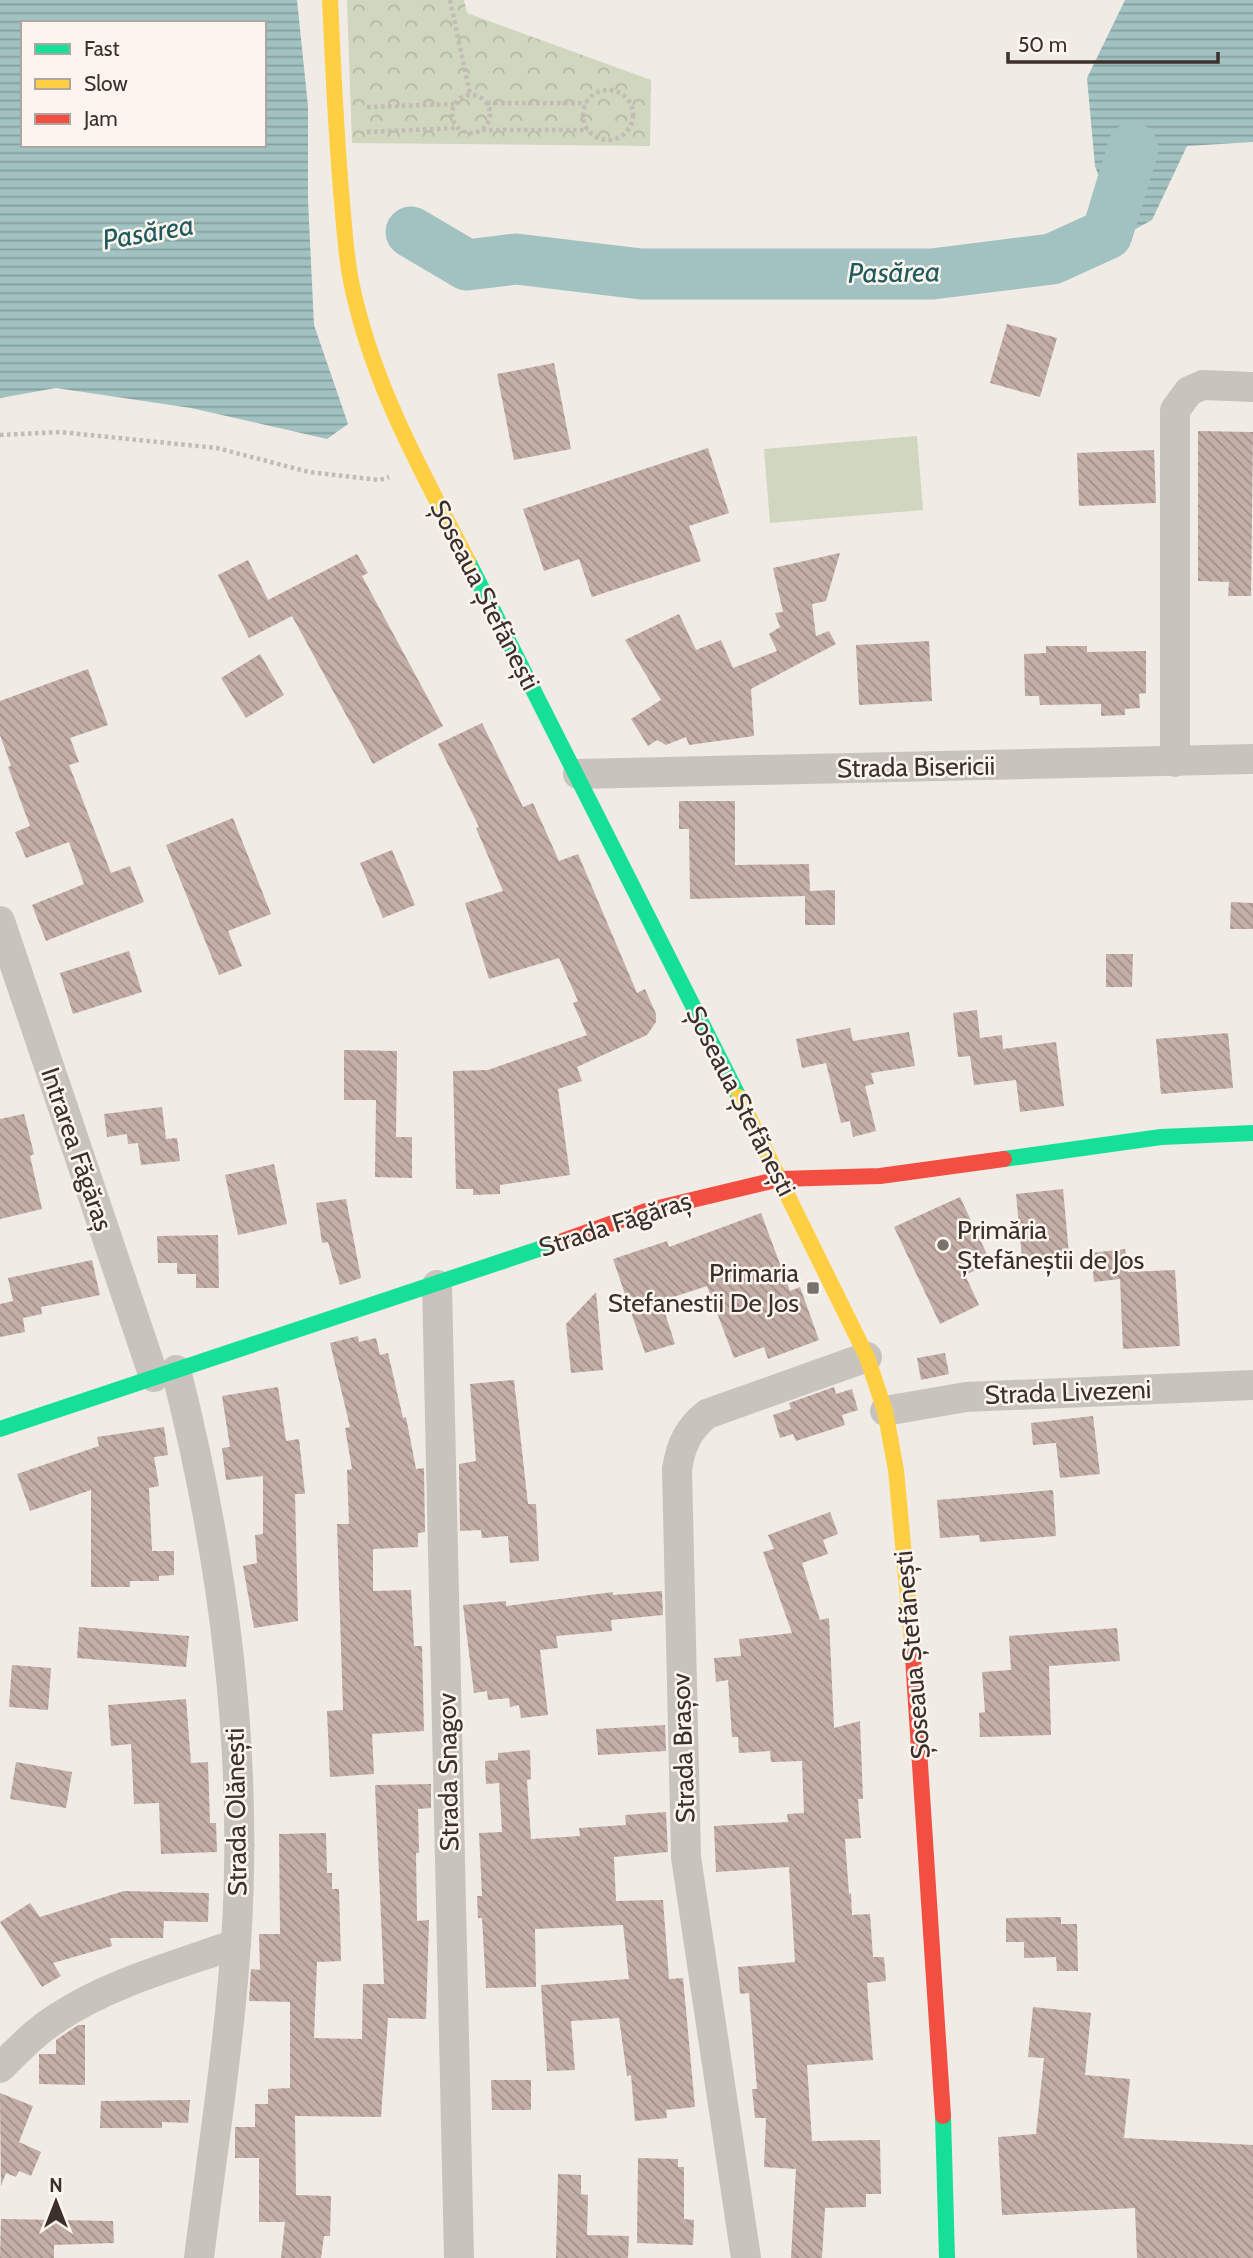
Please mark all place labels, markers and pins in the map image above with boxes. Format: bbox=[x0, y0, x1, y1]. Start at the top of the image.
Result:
place label: Primăria Ștefăneștii de Jos bbox=[957, 1214, 1145, 1277]
marker: Primăria Ștefăneștii de Jos bbox=[935, 1237, 951, 1253]
place label: Primaria Stefanestii De Jos bbox=[608, 1257, 800, 1319]
marker: Primaria Stefanestii De Jos bbox=[805, 1280, 821, 1296]

